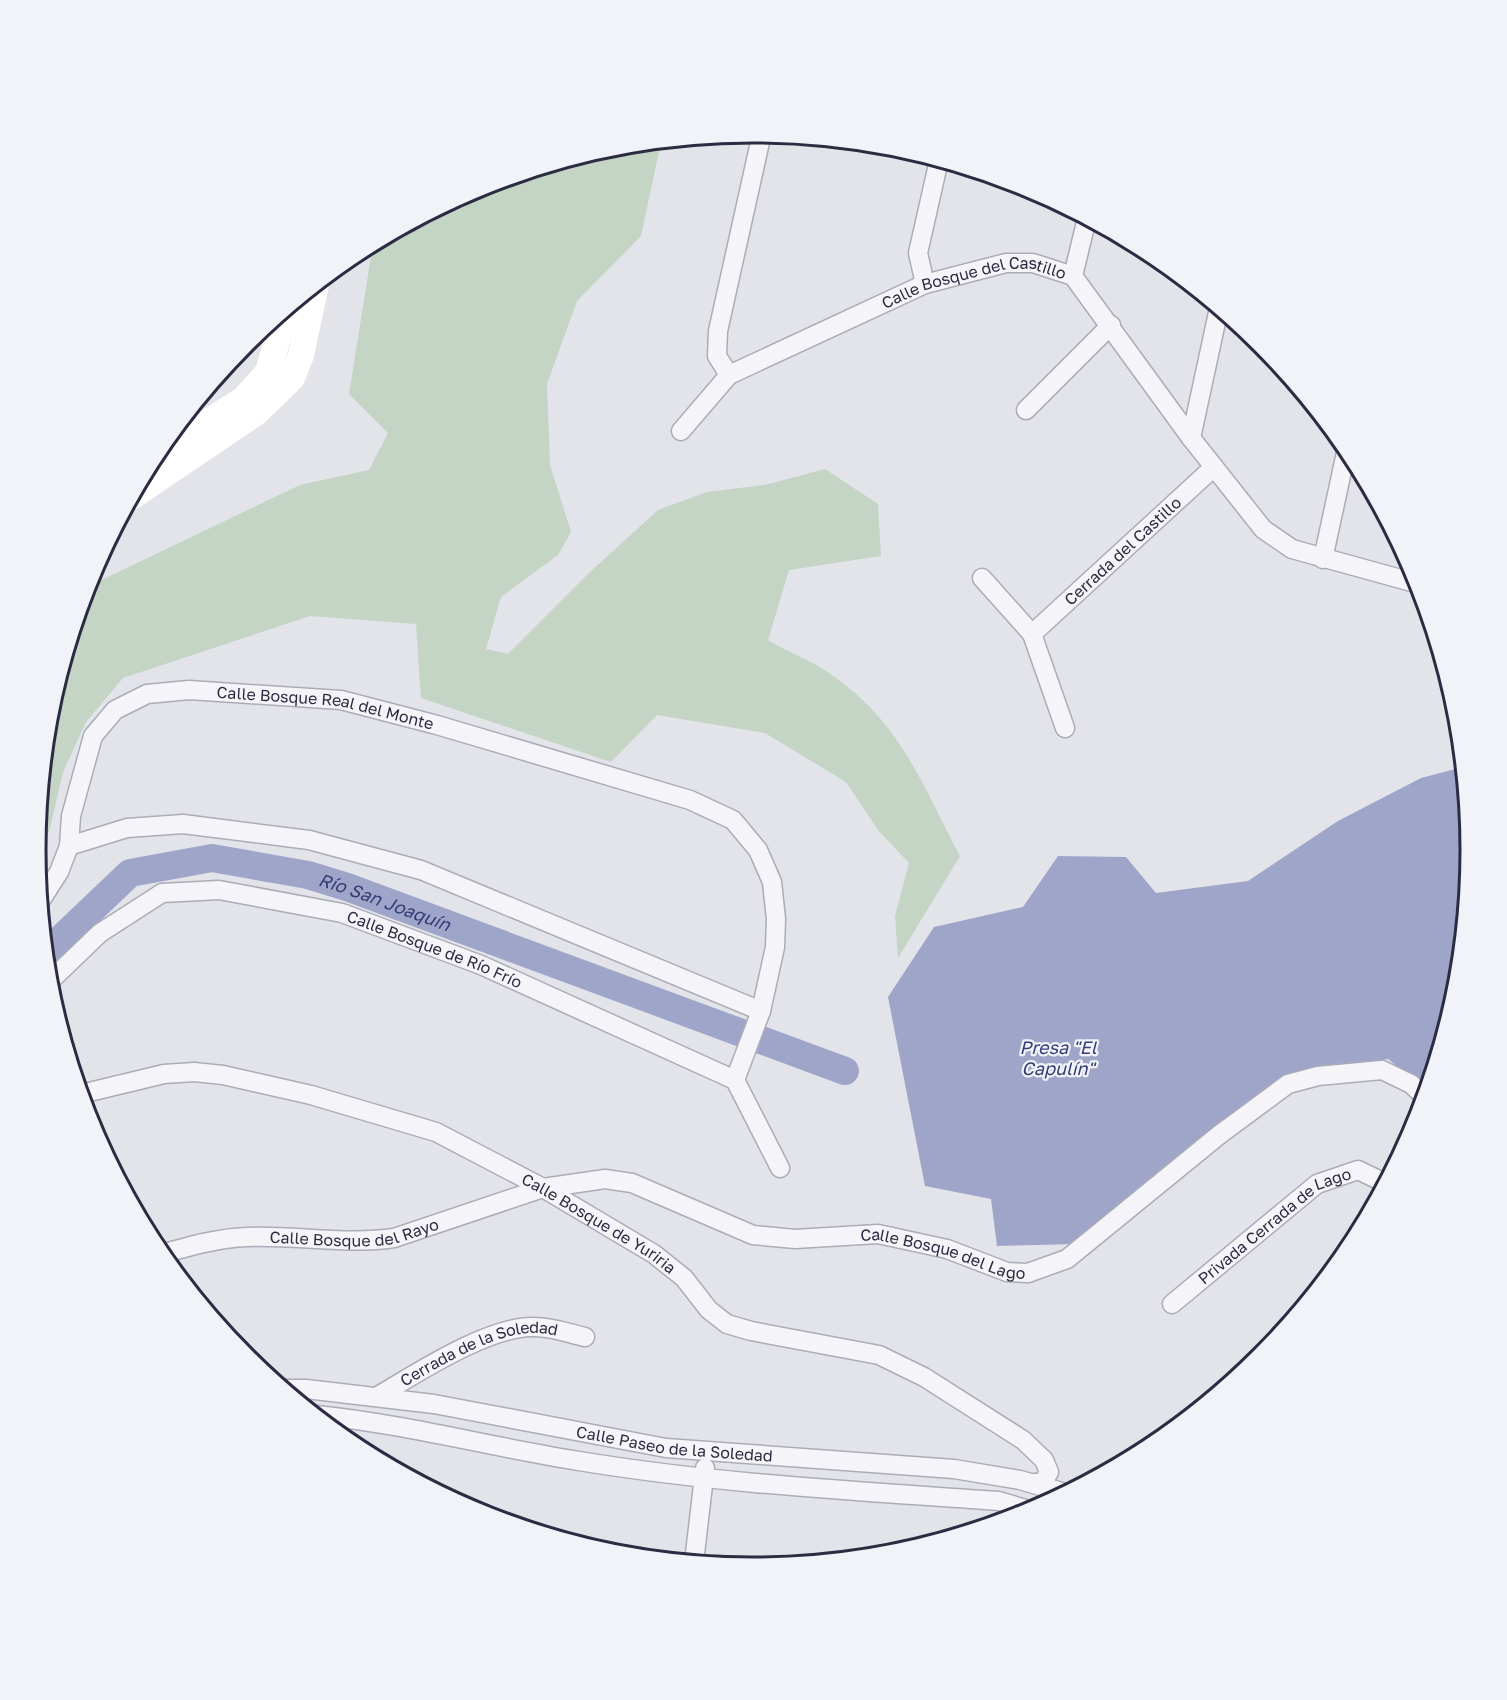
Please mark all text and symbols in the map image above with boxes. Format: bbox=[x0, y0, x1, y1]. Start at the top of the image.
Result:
street label: Calle Bosque del Castillo bbox=[878, 253, 1069, 313]
street label: Cerrada del Castillo bbox=[1060, 492, 1185, 609]
street label: Calle Bosque Real del Monte bbox=[216, 682, 436, 734]
water label: Río San Joaquín bbox=[316, 868, 454, 936]
street label: Calle Bosque de Río Frío bbox=[344, 906, 525, 992]
water label: Presa "El Capulín" bbox=[1019, 1036, 1098, 1079]
street label: Privada Cerrada de Lago bbox=[1194, 1163, 1354, 1288]
street label: Calle Bosque de Yuriria bbox=[518, 1169, 680, 1278]
street label: Calle Bosque del Rayo bbox=[269, 1214, 441, 1251]
street label: Calle Bosque del Lago bbox=[860, 1224, 1026, 1283]
street label: Cerrada de la Soledad bbox=[396, 1317, 560, 1390]
street label: Calle Paseo de la Soledad bbox=[575, 1421, 774, 1466]

